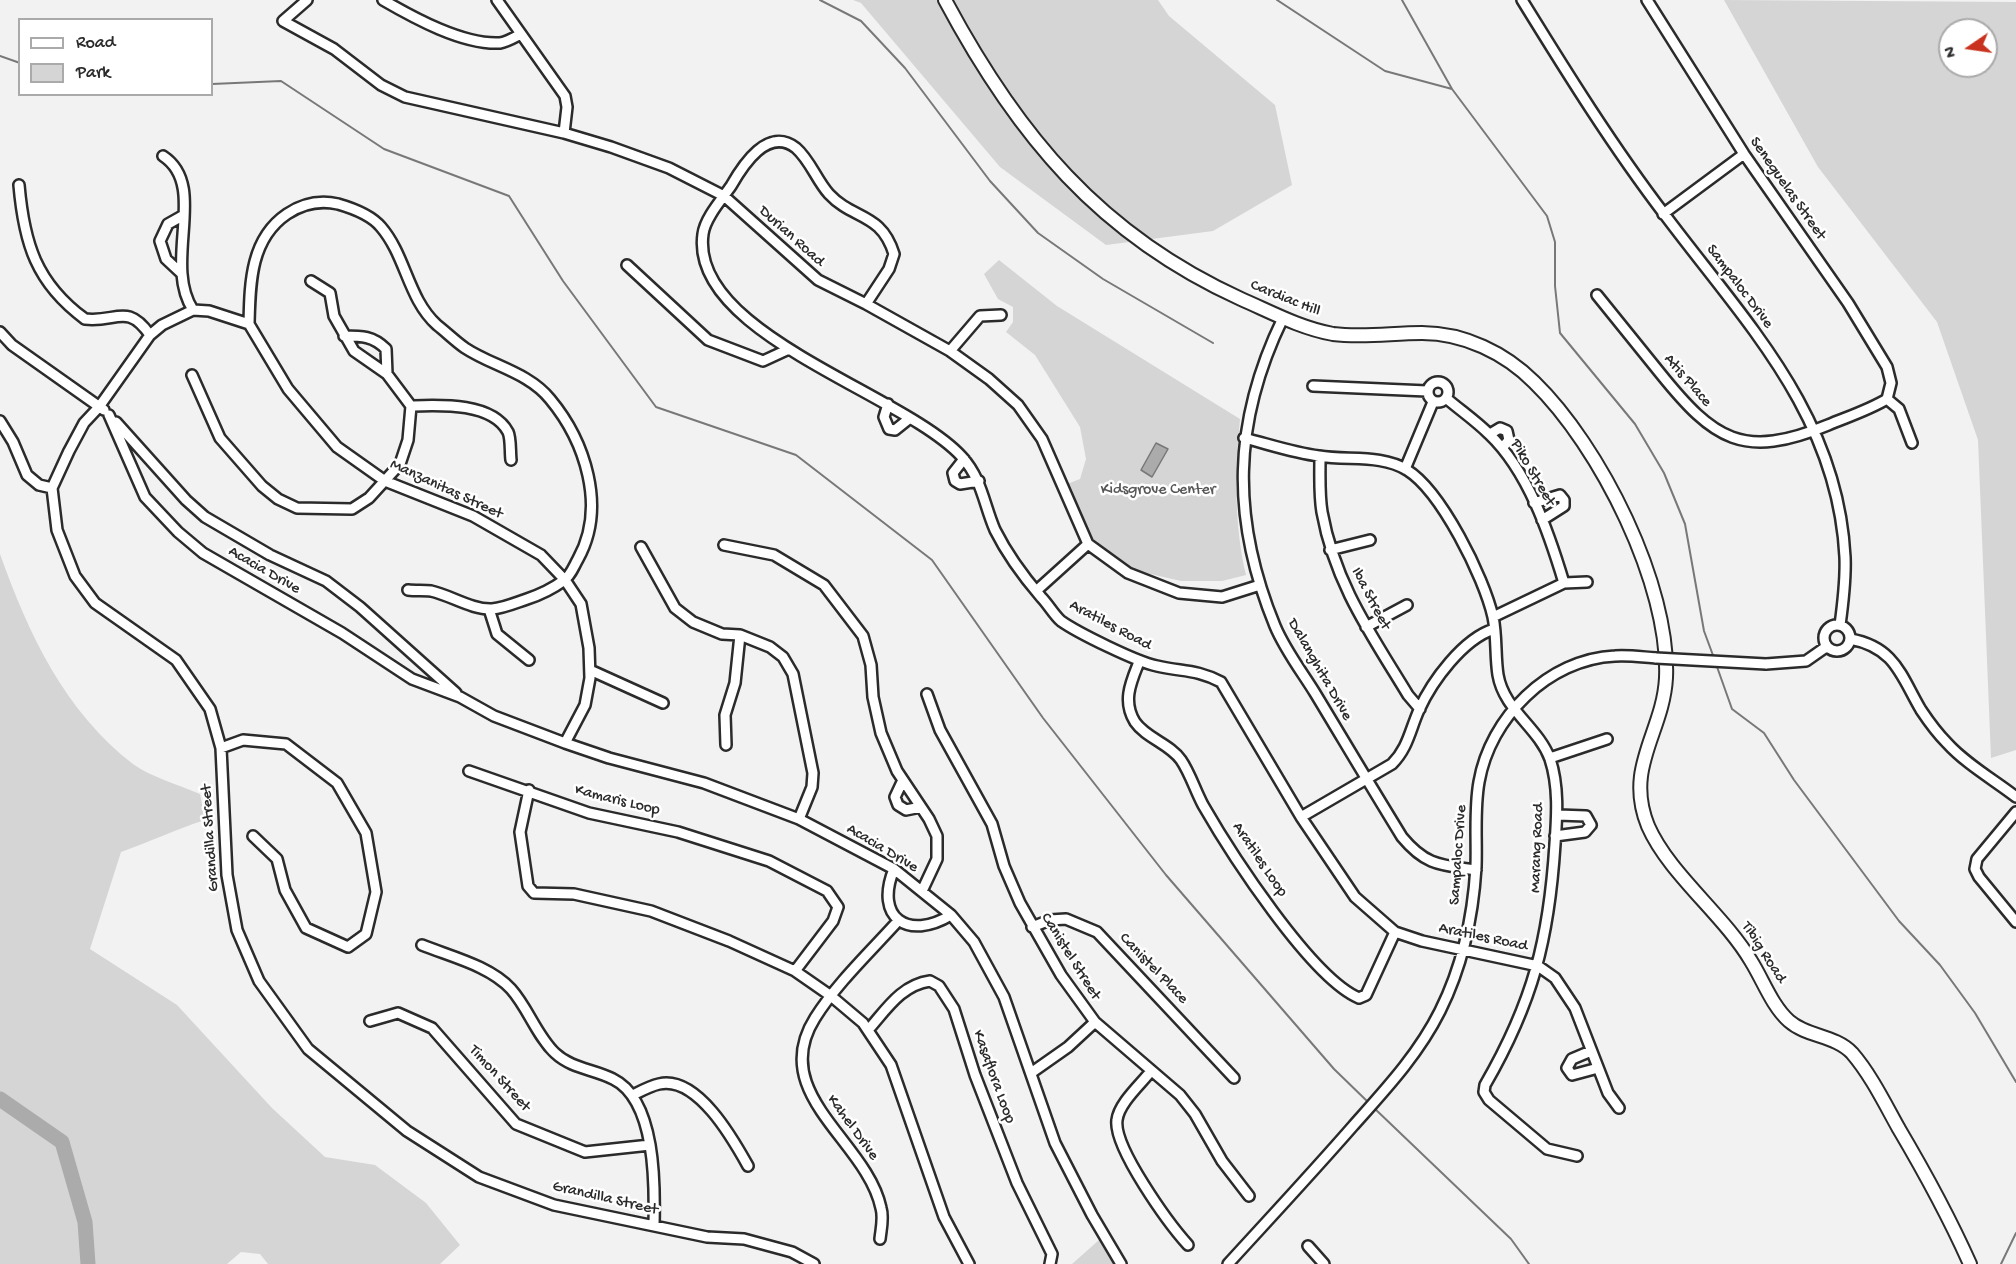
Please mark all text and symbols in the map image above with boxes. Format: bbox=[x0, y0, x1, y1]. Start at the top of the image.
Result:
legend bbox=[18, 18, 213, 96]
north arrow bbox=[1938, 18, 1998, 78]
text: Road bbox=[76, 33, 115, 54]
text: N bbox=[1941, 44, 1962, 59]
text: Park bbox=[76, 63, 110, 84]
street label: Seneguelas Street bbox=[1744, 134, 1830, 244]
street label: Durian Road bbox=[754, 202, 828, 272]
street label: Sampaloc Drive bbox=[1701, 241, 1777, 333]
street label: Cardiac Hill bbox=[1247, 276, 1323, 322]
street label: Atis Place bbox=[1659, 351, 1715, 411]
street label: Piko Street bbox=[1505, 436, 1559, 510]
street label: Manzanitas Street bbox=[386, 455, 506, 525]
park label: Kidsgrove Center bbox=[1101, 481, 1215, 501]
street label: Acacia Drive bbox=[224, 543, 304, 599]
street label: Iba Street bbox=[1346, 565, 1394, 633]
street label: Aratiles Road bbox=[1066, 596, 1154, 656]
street label: Dalanghita Drive bbox=[1282, 616, 1356, 724]
street label: Kamaris Loop bbox=[572, 781, 662, 821]
street label: Grandilla Street bbox=[198, 784, 224, 892]
street label: Marang Road bbox=[1527, 803, 1549, 893]
street label: Sampaloc Drive bbox=[1446, 804, 1472, 906]
street label: Aratiles Loop bbox=[1227, 819, 1291, 901]
street label: Acacia Drive bbox=[843, 820, 921, 878]
street label: Canistel Street bbox=[1036, 910, 1104, 1004]
street label: Aratiles Road bbox=[1437, 919, 1529, 957]
street label: Tibig Road bbox=[1736, 919, 1790, 987]
street label: Canistel Place bbox=[1114, 929, 1192, 1009]
street label: Kasaflora Loop bbox=[967, 1028, 1019, 1126]
street label: Timon Street bbox=[464, 1042, 534, 1116]
street label: Kahel Drive bbox=[822, 1091, 882, 1165]
street label: Grandilla Street bbox=[550, 1178, 660, 1220]

